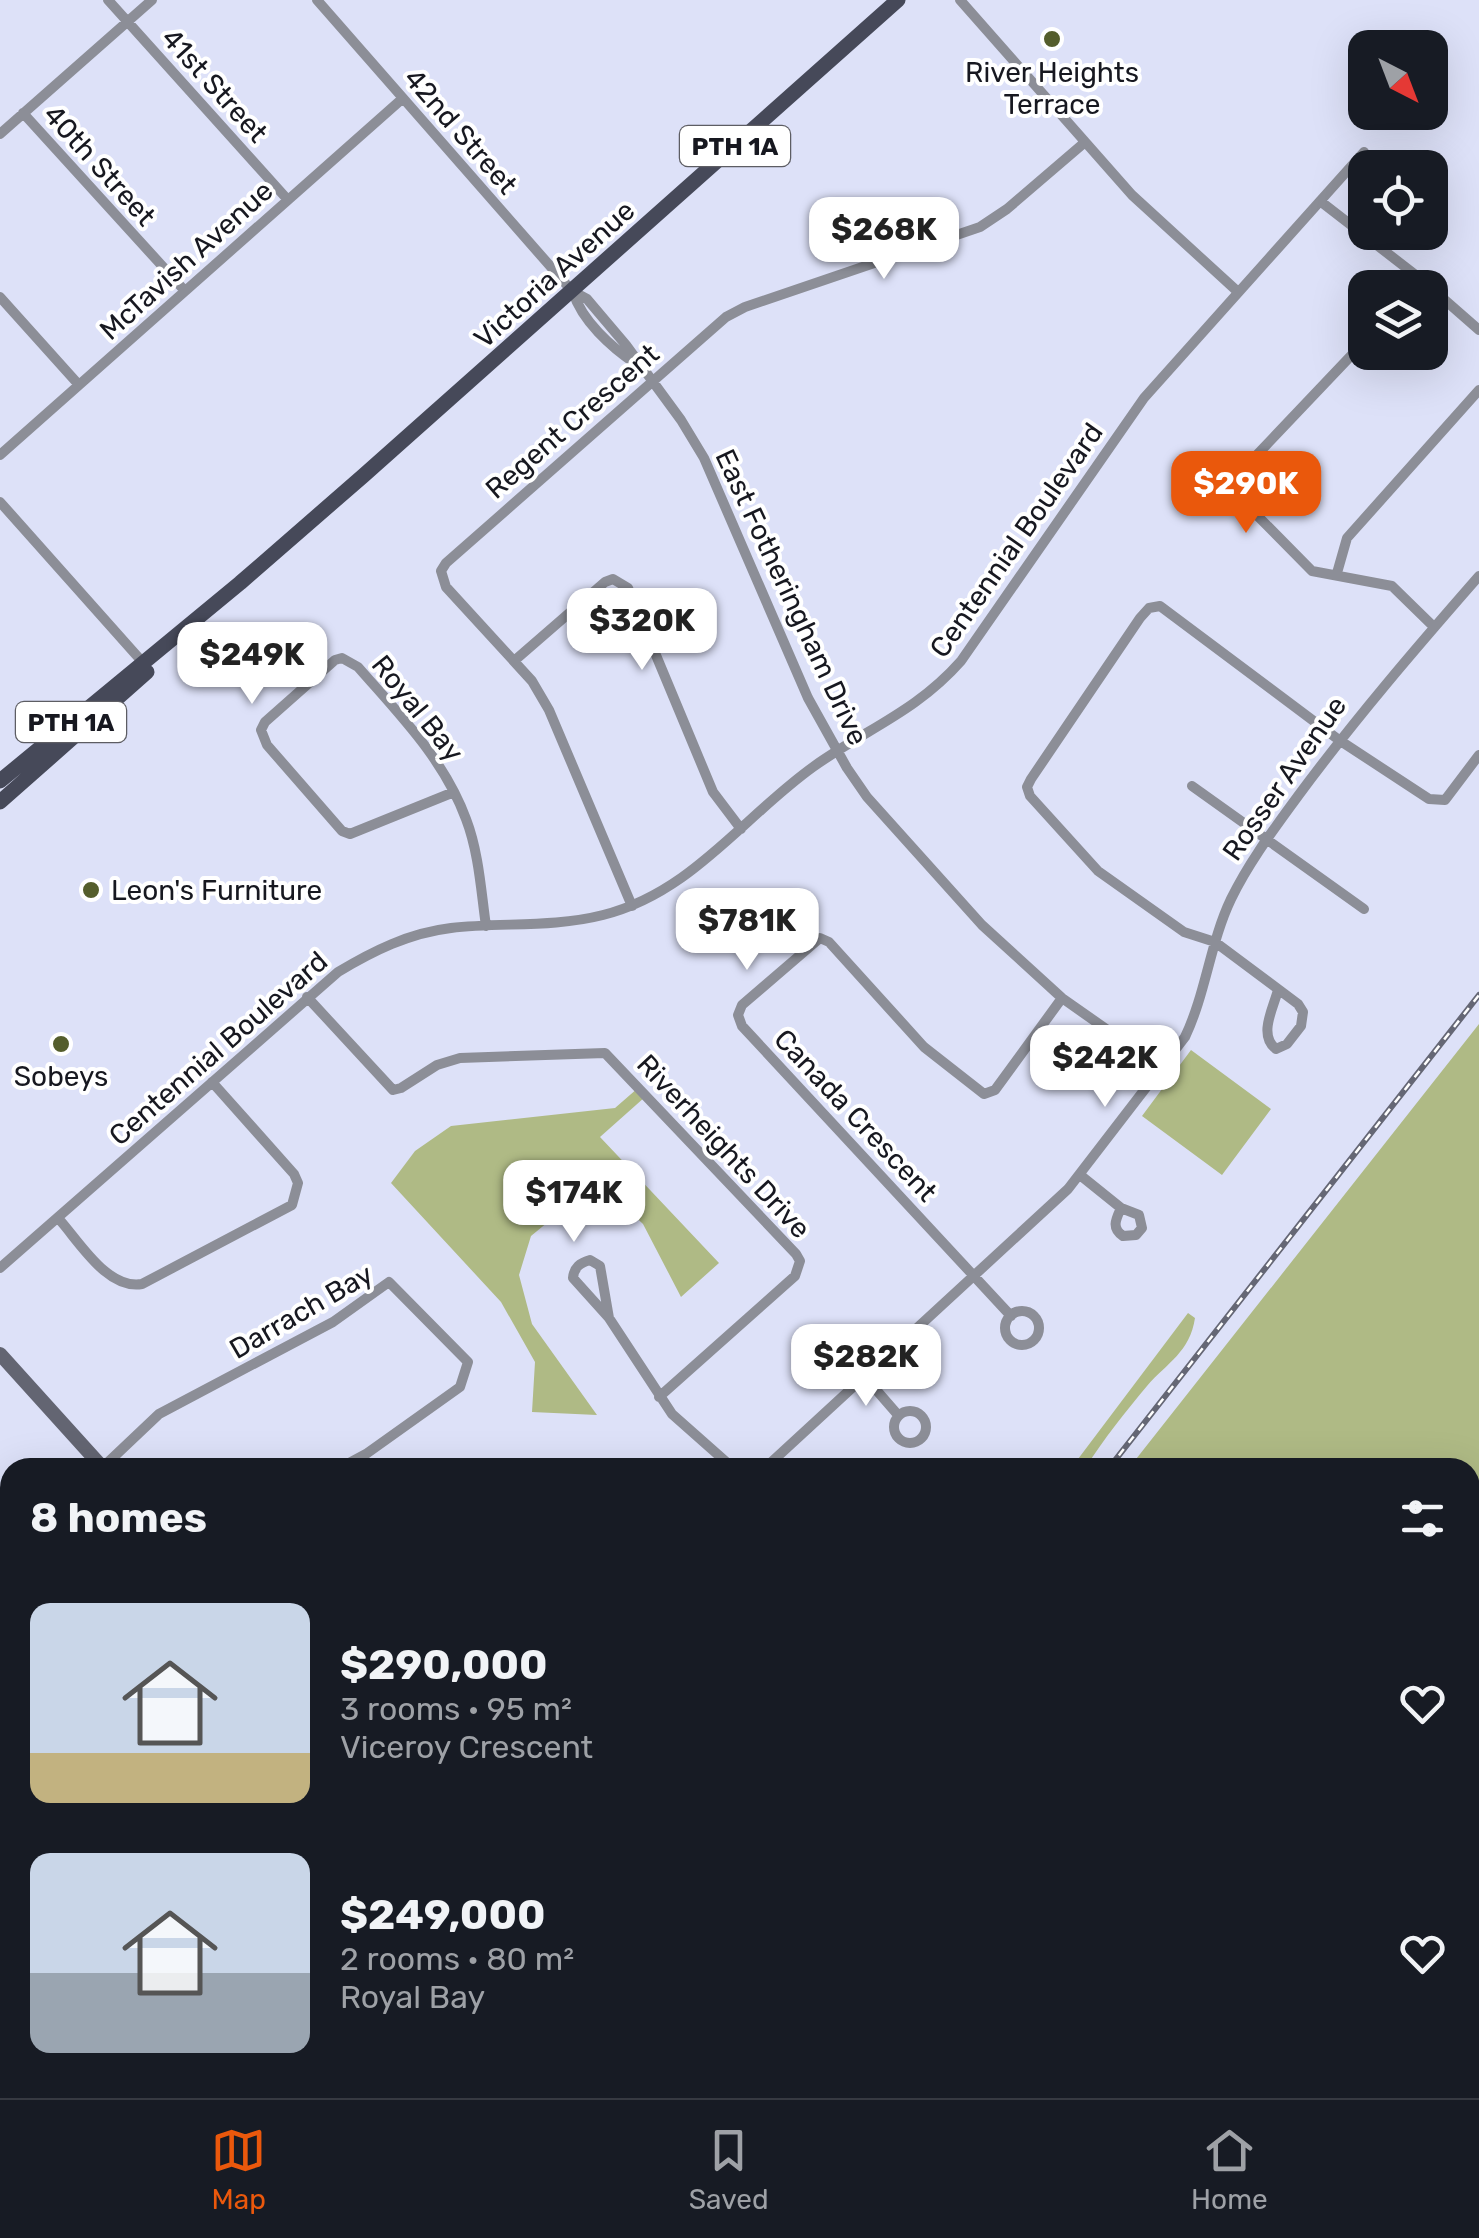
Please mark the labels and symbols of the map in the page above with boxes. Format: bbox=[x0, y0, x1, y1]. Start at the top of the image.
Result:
street label: 41st Street bbox=[155, 22, 274, 149]
marker: River Heights Terrace bbox=[1041, 28, 1063, 50]
north arrow bbox=[1348, 30, 1448, 130]
place label: River Heights Terrace bbox=[965, 56, 1139, 121]
street label: 42nd Street bbox=[397, 62, 524, 201]
street label: 40th Street bbox=[37, 98, 162, 233]
road number: PTH 1A bbox=[680, 126, 790, 166]
street label: McTavish Avenue bbox=[93, 174, 280, 347]
street label: Victoria Avenue bbox=[467, 194, 641, 355]
pin: $268K bbox=[814, 197, 954, 282]
street label: Regent Crescent bbox=[479, 337, 666, 506]
street label: Centennial Boulevard bbox=[923, 417, 1110, 664]
street label: East Fotheringham Drive bbox=[708, 444, 875, 751]
pin: $290K bbox=[1176, 451, 1316, 536]
pin: $320K bbox=[572, 588, 712, 673]
pin: $249K bbox=[182, 622, 322, 707]
street label: Royal Bay bbox=[365, 649, 470, 768]
street label: Rosser Avenue bbox=[1216, 690, 1353, 867]
road number: PTH 1A bbox=[16, 702, 126, 742]
place label: Leon's Furniture bbox=[111, 874, 322, 907]
marker: Leon's Furniture bbox=[80, 879, 102, 901]
pin: $781K bbox=[677, 888, 817, 973]
street label: Centennial Boulevard bbox=[102, 945, 334, 1152]
street label: Canada Crescent bbox=[767, 1022, 944, 1208]
pin: $242K bbox=[1035, 1025, 1175, 1110]
marker: Sobeys bbox=[50, 1033, 72, 1055]
street label: Riverheights Drive bbox=[630, 1048, 817, 1245]
place label: Sobeys bbox=[14, 1060, 108, 1093]
pin: $174K bbox=[504, 1160, 644, 1245]
street label: Darrach Bay bbox=[224, 1257, 379, 1366]
pin: $282K bbox=[796, 1324, 936, 1409]

